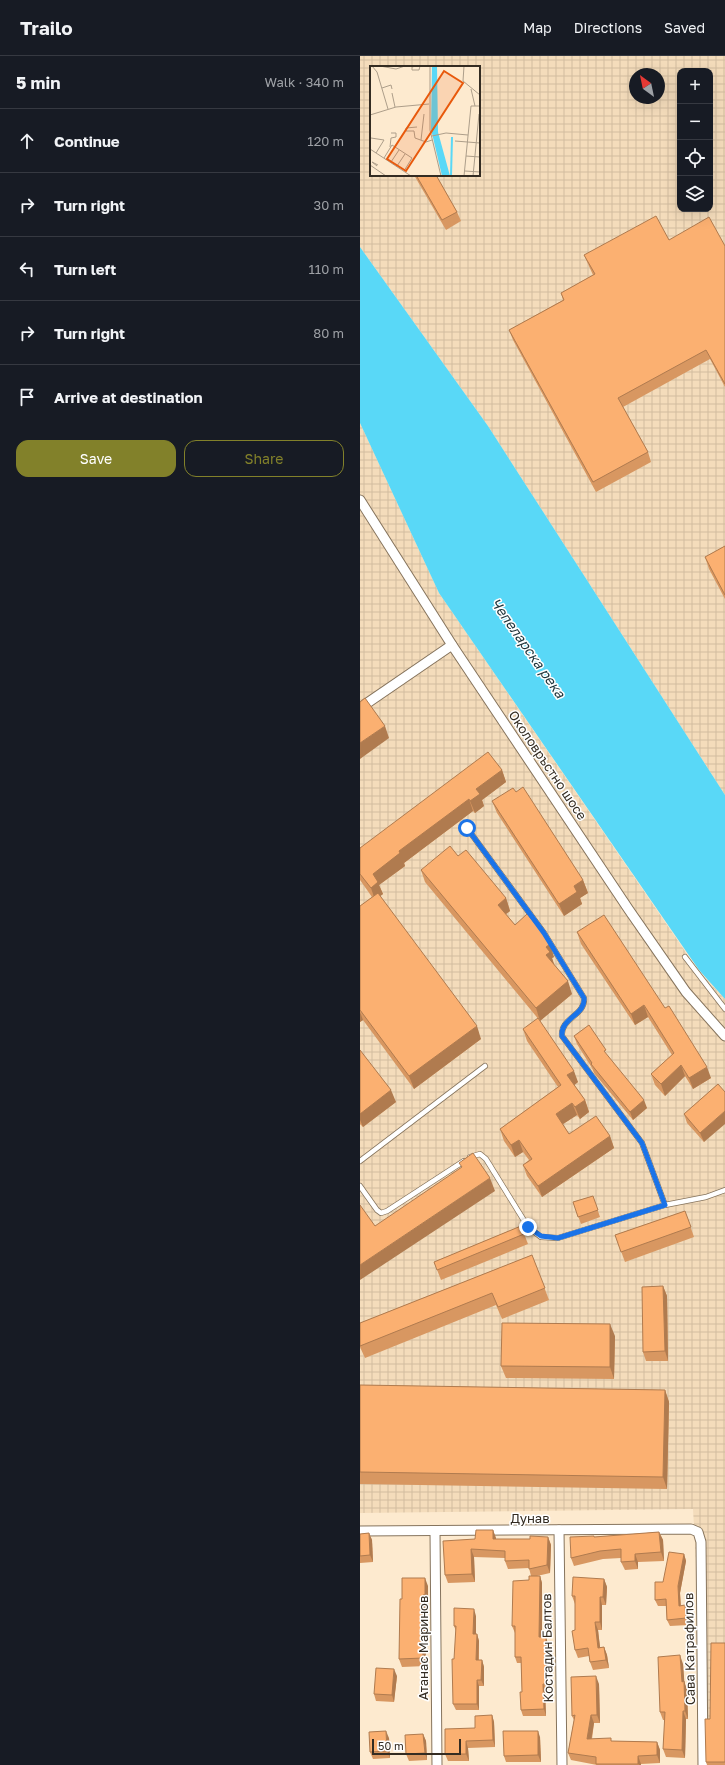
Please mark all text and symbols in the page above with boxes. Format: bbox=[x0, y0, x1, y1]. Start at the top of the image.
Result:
text: Trailo bbox=[20, 16, 73, 39]
text: Map bbox=[523, 19, 552, 36]
text: Directions bbox=[574, 19, 642, 36]
text: Saved bbox=[664, 19, 705, 36]
inset map bbox=[370, 66, 480, 176]
north arrow bbox=[629, 68, 665, 104]
map controls bbox=[677, 68, 713, 212]
button: + bbox=[677, 68, 713, 104]
text: 5 min bbox=[16, 72, 60, 93]
text: Walk · 340 m bbox=[264, 74, 344, 90]
button: − bbox=[677, 104, 713, 140]
icon: ahead bbox=[16, 130, 38, 152]
text: Continue bbox=[54, 132, 120, 150]
text: 120 m bbox=[307, 133, 344, 149]
button: locate bbox=[677, 140, 713, 176]
button: layers bbox=[677, 176, 713, 212]
icon: right bbox=[16, 194, 38, 216]
text: Turn right bbox=[54, 196, 125, 214]
text: 30 m bbox=[314, 197, 344, 213]
icon: left bbox=[16, 258, 38, 280]
text: Turn left bbox=[54, 260, 116, 278]
text: 110 m bbox=[309, 261, 344, 277]
icon: right bbox=[16, 322, 38, 344]
text: Turn right bbox=[54, 324, 125, 342]
text: 80 m bbox=[313, 325, 344, 341]
icon: arrive bbox=[16, 386, 38, 408]
text: Arrive at destination bbox=[54, 388, 203, 406]
button: Save bbox=[16, 440, 176, 477]
button: Share bbox=[184, 440, 344, 477]
water label: Чепеларска река bbox=[488, 594, 570, 702]
street label: Околовръстно шосе bbox=[505, 707, 591, 823]
route start bbox=[458, 819, 476, 837]
route end bbox=[519, 1218, 537, 1236]
street label: Дунав bbox=[510, 1510, 550, 1526]
street label: Костадин Балтов bbox=[538, 1593, 556, 1703]
street label: Сава Катрафилов bbox=[680, 1593, 698, 1705]
street label: Атанас Маринов bbox=[415, 1596, 431, 1700]
scale bar bbox=[372, 1737, 461, 1756]
text: 50 m bbox=[378, 1739, 404, 1752]

